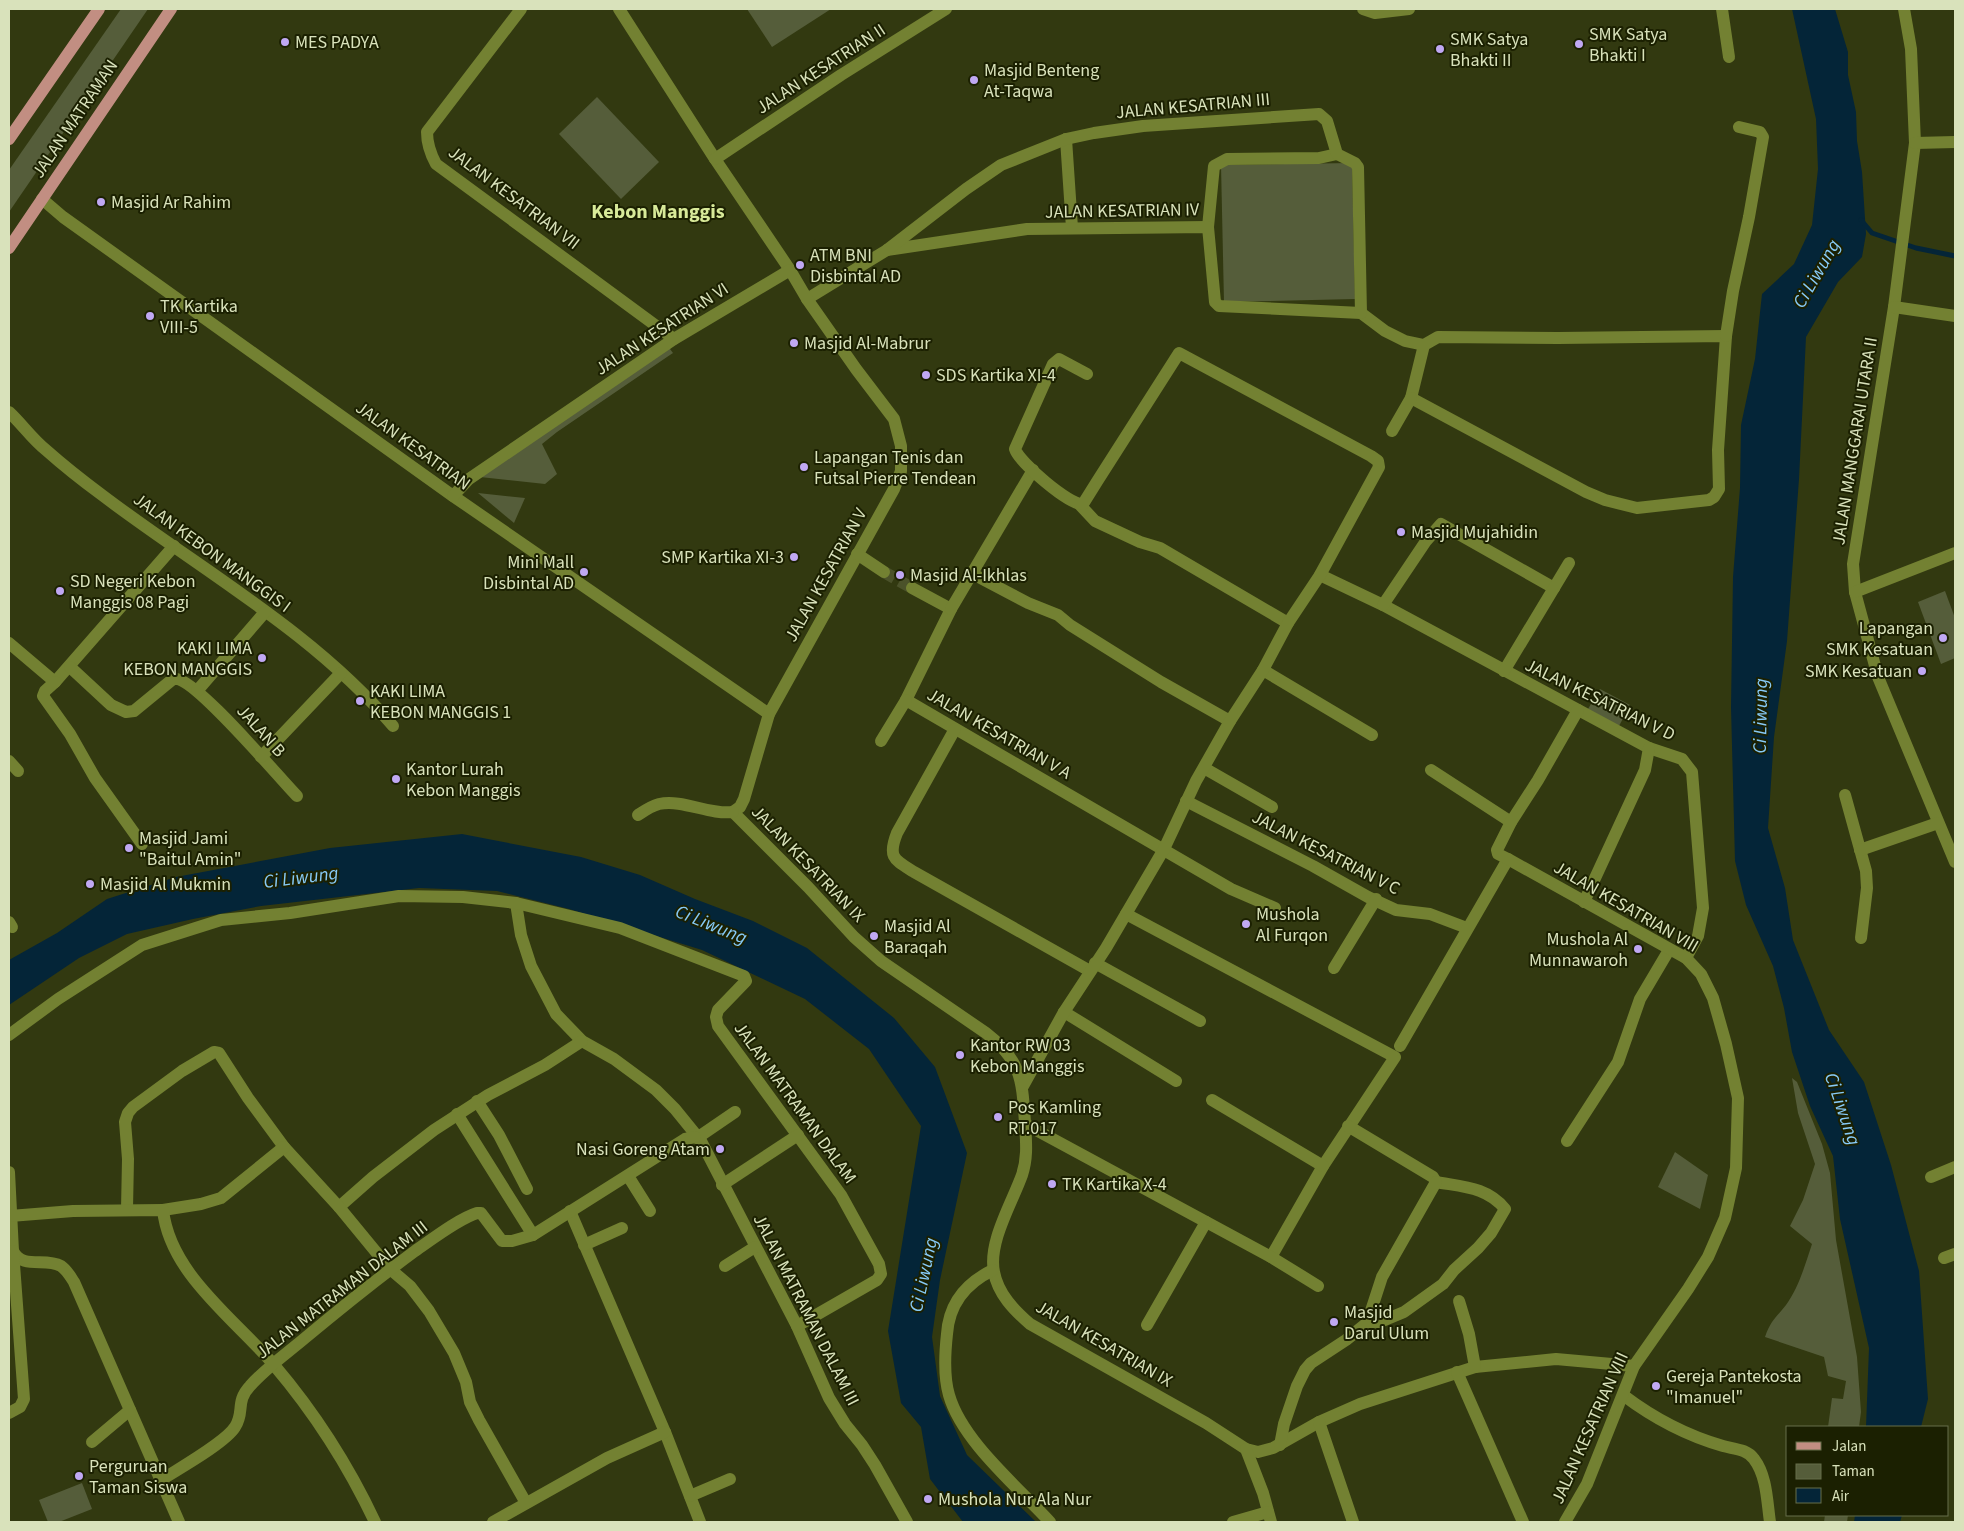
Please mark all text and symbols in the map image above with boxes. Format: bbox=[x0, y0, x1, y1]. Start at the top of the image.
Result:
street label: JALAN KESATRIAN II bbox=[751, 18, 891, 120]
place label: SMK Satya Bhakti I bbox=[1589, 22, 1667, 68]
place label: SMK Satya Bhakti II bbox=[1450, 27, 1528, 73]
place label: MES PADYA bbox=[295, 30, 379, 55]
marker: MES PADYA bbox=[279, 36, 291, 48]
marker: SMK Satya Bhakti I bbox=[1573, 38, 1585, 50]
marker: SMK Satya Bhakti II bbox=[1434, 43, 1446, 55]
street label: JALAN MATRAMAN bbox=[26, 55, 124, 183]
place label: Masjid Benteng At-Taqwa bbox=[984, 58, 1099, 104]
marker: Masjid Benteng At-Taqwa bbox=[968, 74, 980, 86]
street label: JALAN KESATRIAN III bbox=[1115, 87, 1271, 125]
street label: JALAN KESATRIAN VII bbox=[443, 140, 585, 256]
place label: Masjid Ar Rahim bbox=[111, 190, 231, 215]
marker: Masjid Ar Rahim bbox=[95, 196, 107, 208]
street label: JALAN KESATRIAN IV bbox=[1045, 197, 1200, 225]
district label: Kebon Manggis bbox=[591, 198, 725, 226]
water label: Ci Liwung bbox=[1786, 235, 1848, 313]
place label: ATM BNI Disbintal AD bbox=[810, 243, 901, 289]
marker: ATM BNI Disbintal AD bbox=[794, 259, 806, 271]
street label: JALAN KESATRIAN VI bbox=[591, 277, 733, 381]
place label: TK Kartika VIII-5 bbox=[160, 294, 238, 340]
marker: TK Kartika VIII-5 bbox=[144, 310, 156, 322]
place label: Masjid Al-Mabrur bbox=[804, 331, 931, 356]
street label: JALAN MANGGARAI UTARA II bbox=[1826, 335, 1884, 547]
marker: Masjid Al-Mabrur bbox=[788, 337, 800, 349]
place label: SDS Kartika XI-4 bbox=[936, 363, 1056, 388]
marker: SDS Kartika XI-4 bbox=[920, 369, 932, 381]
street label: JALAN KESATRIAN bbox=[350, 396, 476, 496]
place label: Lapangan Tenis dan Futsal Pierre Tendean bbox=[814, 445, 976, 491]
marker: Lapangan Tenis dan Futsal Pierre Tendean bbox=[798, 461, 810, 473]
street label: JALAN KEBON MANGGIS I bbox=[128, 487, 296, 619]
street label: JALAN KESATRIAN V bbox=[779, 503, 874, 646]
place label: Masjid Mujahidin bbox=[1411, 520, 1538, 545]
marker: Masjid Mujahidin bbox=[1395, 526, 1407, 538]
place label: SMP Kartika XI-3 bbox=[661, 545, 784, 570]
place label: Mini Mall Disbintal AD bbox=[483, 550, 574, 596]
marker: SMP Kartika XI-3 bbox=[788, 551, 800, 563]
place label: Masjid Al-Ikhlas bbox=[910, 563, 1027, 588]
marker: Mini Mall Disbintal AD bbox=[578, 566, 590, 578]
place label: SD Negeri Kebon Manggis 08 Pagi bbox=[70, 569, 195, 615]
marker: Masjid Al-Ikhlas bbox=[894, 569, 906, 581]
marker: SD Negeri Kebon Manggis 08 Pagi bbox=[54, 585, 66, 597]
place label: Lapangan SMK Kesatuan bbox=[1826, 616, 1933, 662]
marker: Lapangan SMK Kesatuan bbox=[1937, 632, 1949, 644]
place label: KAKI LIMA KEBON MANGGIS bbox=[123, 636, 252, 682]
marker: KAKI LIMA KEBON MANGGIS bbox=[256, 652, 268, 664]
street label: JALAN KESATRIAN V D bbox=[1521, 653, 1679, 747]
place label: SMK Kesatuan bbox=[1805, 659, 1912, 684]
marker: SMK Kesatuan bbox=[1916, 665, 1928, 677]
water label: Ci Liwung bbox=[1747, 678, 1775, 754]
place label: KAKI LIMA KEBON MANGGIS 1 bbox=[370, 679, 511, 725]
street label: JALAN KESATRIAN V A bbox=[922, 682, 1076, 786]
marker: KAKI LIMA KEBON MANGGIS 1 bbox=[354, 695, 366, 707]
street label: JALAN B bbox=[231, 699, 291, 763]
place label: Kantor Lurah Kebon Manggis bbox=[406, 757, 521, 803]
marker: Kantor Lurah Kebon Manggis bbox=[390, 773, 402, 785]
street label: JALAN KESATRIAN IX bbox=[745, 800, 871, 928]
street label: JALAN KESATRIAN V C bbox=[1248, 805, 1404, 901]
place label: Masjid Jami "Baitul Amin" bbox=[139, 826, 241, 872]
marker: Masjid Jami "Baitul Amin" bbox=[123, 842, 135, 854]
street label: JALAN KESATRIAN VIII bbox=[1549, 855, 1703, 959]
water label: Ci Liwung bbox=[262, 860, 340, 896]
place label: Masjid Al Mukmin bbox=[100, 872, 231, 897]
marker: Masjid Al Mukmin bbox=[84, 878, 96, 890]
water label: Ci Liwung bbox=[671, 898, 751, 952]
place label: Mushola Al Furqon bbox=[1256, 902, 1328, 948]
place label: Masjid Al Baraqah bbox=[884, 914, 951, 960]
marker: Mushola Al Furqon bbox=[1240, 918, 1252, 930]
place label: Mushola Al Munnawaroh bbox=[1529, 927, 1628, 973]
marker: Masjid Al Baraqah bbox=[868, 930, 880, 942]
marker: Mushola Al Munnawaroh bbox=[1632, 943, 1644, 955]
street label: JALAN MATRAMAN DALAM bbox=[728, 1017, 862, 1189]
place label: Kantor RW 03 Kebon Manggis bbox=[970, 1033, 1085, 1079]
marker: Kantor RW 03 Kebon Manggis bbox=[954, 1049, 966, 1061]
water label: Ci Liwung bbox=[1817, 1069, 1867, 1149]
place label: Pos Kamling RT.017 bbox=[1008, 1095, 1101, 1141]
marker: Pos Kamling RT.017 bbox=[992, 1111, 1004, 1123]
place label: Nasi Goreng Atam bbox=[576, 1137, 710, 1162]
marker: Nasi Goreng Atam bbox=[714, 1143, 726, 1155]
place label: TK Kartika X-4 bbox=[1062, 1172, 1167, 1197]
marker: TK Kartika X-4 bbox=[1046, 1178, 1058, 1190]
street label: JALAN MATRAMAN DALAM III bbox=[747, 1210, 865, 1410]
street label: JALAN MATRAMAN DALAM III bbox=[251, 1215, 433, 1365]
water label: Ci Liwung bbox=[903, 1235, 945, 1315]
street label: JALAN KESATRIAN IX bbox=[1031, 1295, 1177, 1393]
place label: Masjid Darul Ulum bbox=[1344, 1300, 1429, 1346]
marker: Masjid Darul Ulum bbox=[1328, 1316, 1340, 1328]
street label: JALAN KESATRIAN VIII bbox=[1545, 1348, 1635, 1508]
place label: Gereja Pantekosta "Imanuel" bbox=[1666, 1364, 1802, 1410]
marker: Gereja Pantekosta "Imanuel" bbox=[1650, 1380, 1662, 1392]
legend bbox=[1786, 1426, 1949, 1516]
text: Jalan bbox=[1832, 1436, 1866, 1457]
place label: Perguruan Taman Siswa bbox=[89, 1454, 187, 1500]
text: Taman bbox=[1832, 1461, 1875, 1482]
marker: Perguruan Taman Siswa bbox=[73, 1470, 85, 1482]
text: Air bbox=[1832, 1486, 1850, 1507]
place label: Mushola Nur Ala Nur bbox=[938, 1487, 1092, 1512]
marker: Mushola Nur Ala Nur bbox=[922, 1493, 934, 1505]

